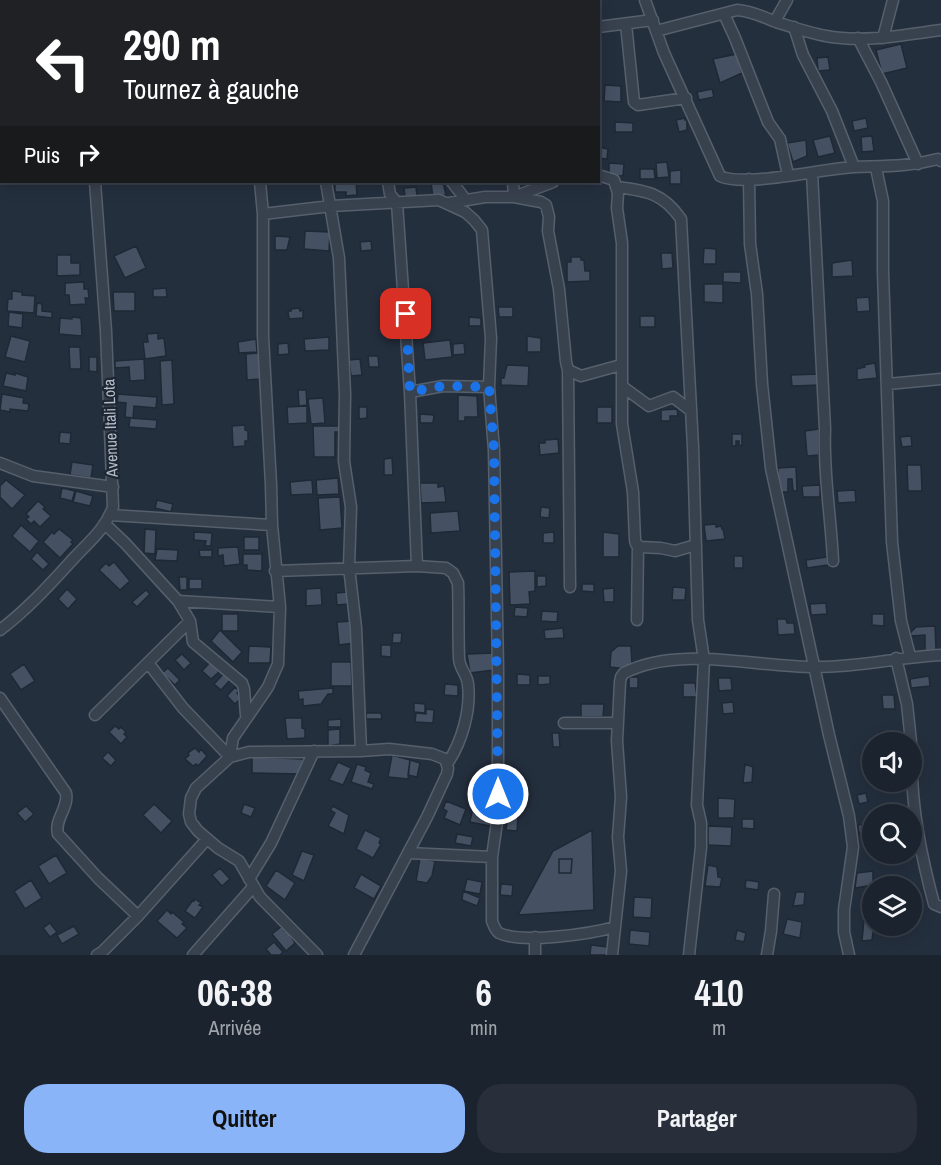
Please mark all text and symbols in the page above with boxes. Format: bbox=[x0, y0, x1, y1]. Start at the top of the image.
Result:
text: 290 m bbox=[123, 17, 221, 73]
icon: left bbox=[24, 24, 102, 102]
text: Tournez à gauche bbox=[123, 71, 299, 107]
icon: right bbox=[72, 138, 105, 171]
text: Puis bbox=[24, 140, 60, 170]
pin bbox=[380, 288, 431, 339]
icon: arrive bbox=[389, 297, 422, 330]
street label: Avenue Itali Lota bbox=[97, 378, 123, 478]
map controls bbox=[862, 732, 922, 936]
button: sound bbox=[862, 732, 922, 792]
position arrow bbox=[466, 762, 530, 826]
button: search bbox=[862, 804, 922, 864]
button: layers bbox=[862, 876, 922, 936]
text: 06:38 bbox=[197, 969, 273, 1017]
text: 6 bbox=[475, 969, 492, 1017]
text: 410 bbox=[695, 969, 744, 1017]
text: Arrivée bbox=[209, 1014, 261, 1041]
text: min bbox=[470, 1014, 497, 1041]
text: m bbox=[712, 1014, 726, 1041]
button: Quitter bbox=[24, 1084, 465, 1153]
button: Partager bbox=[477, 1084, 917, 1153]

